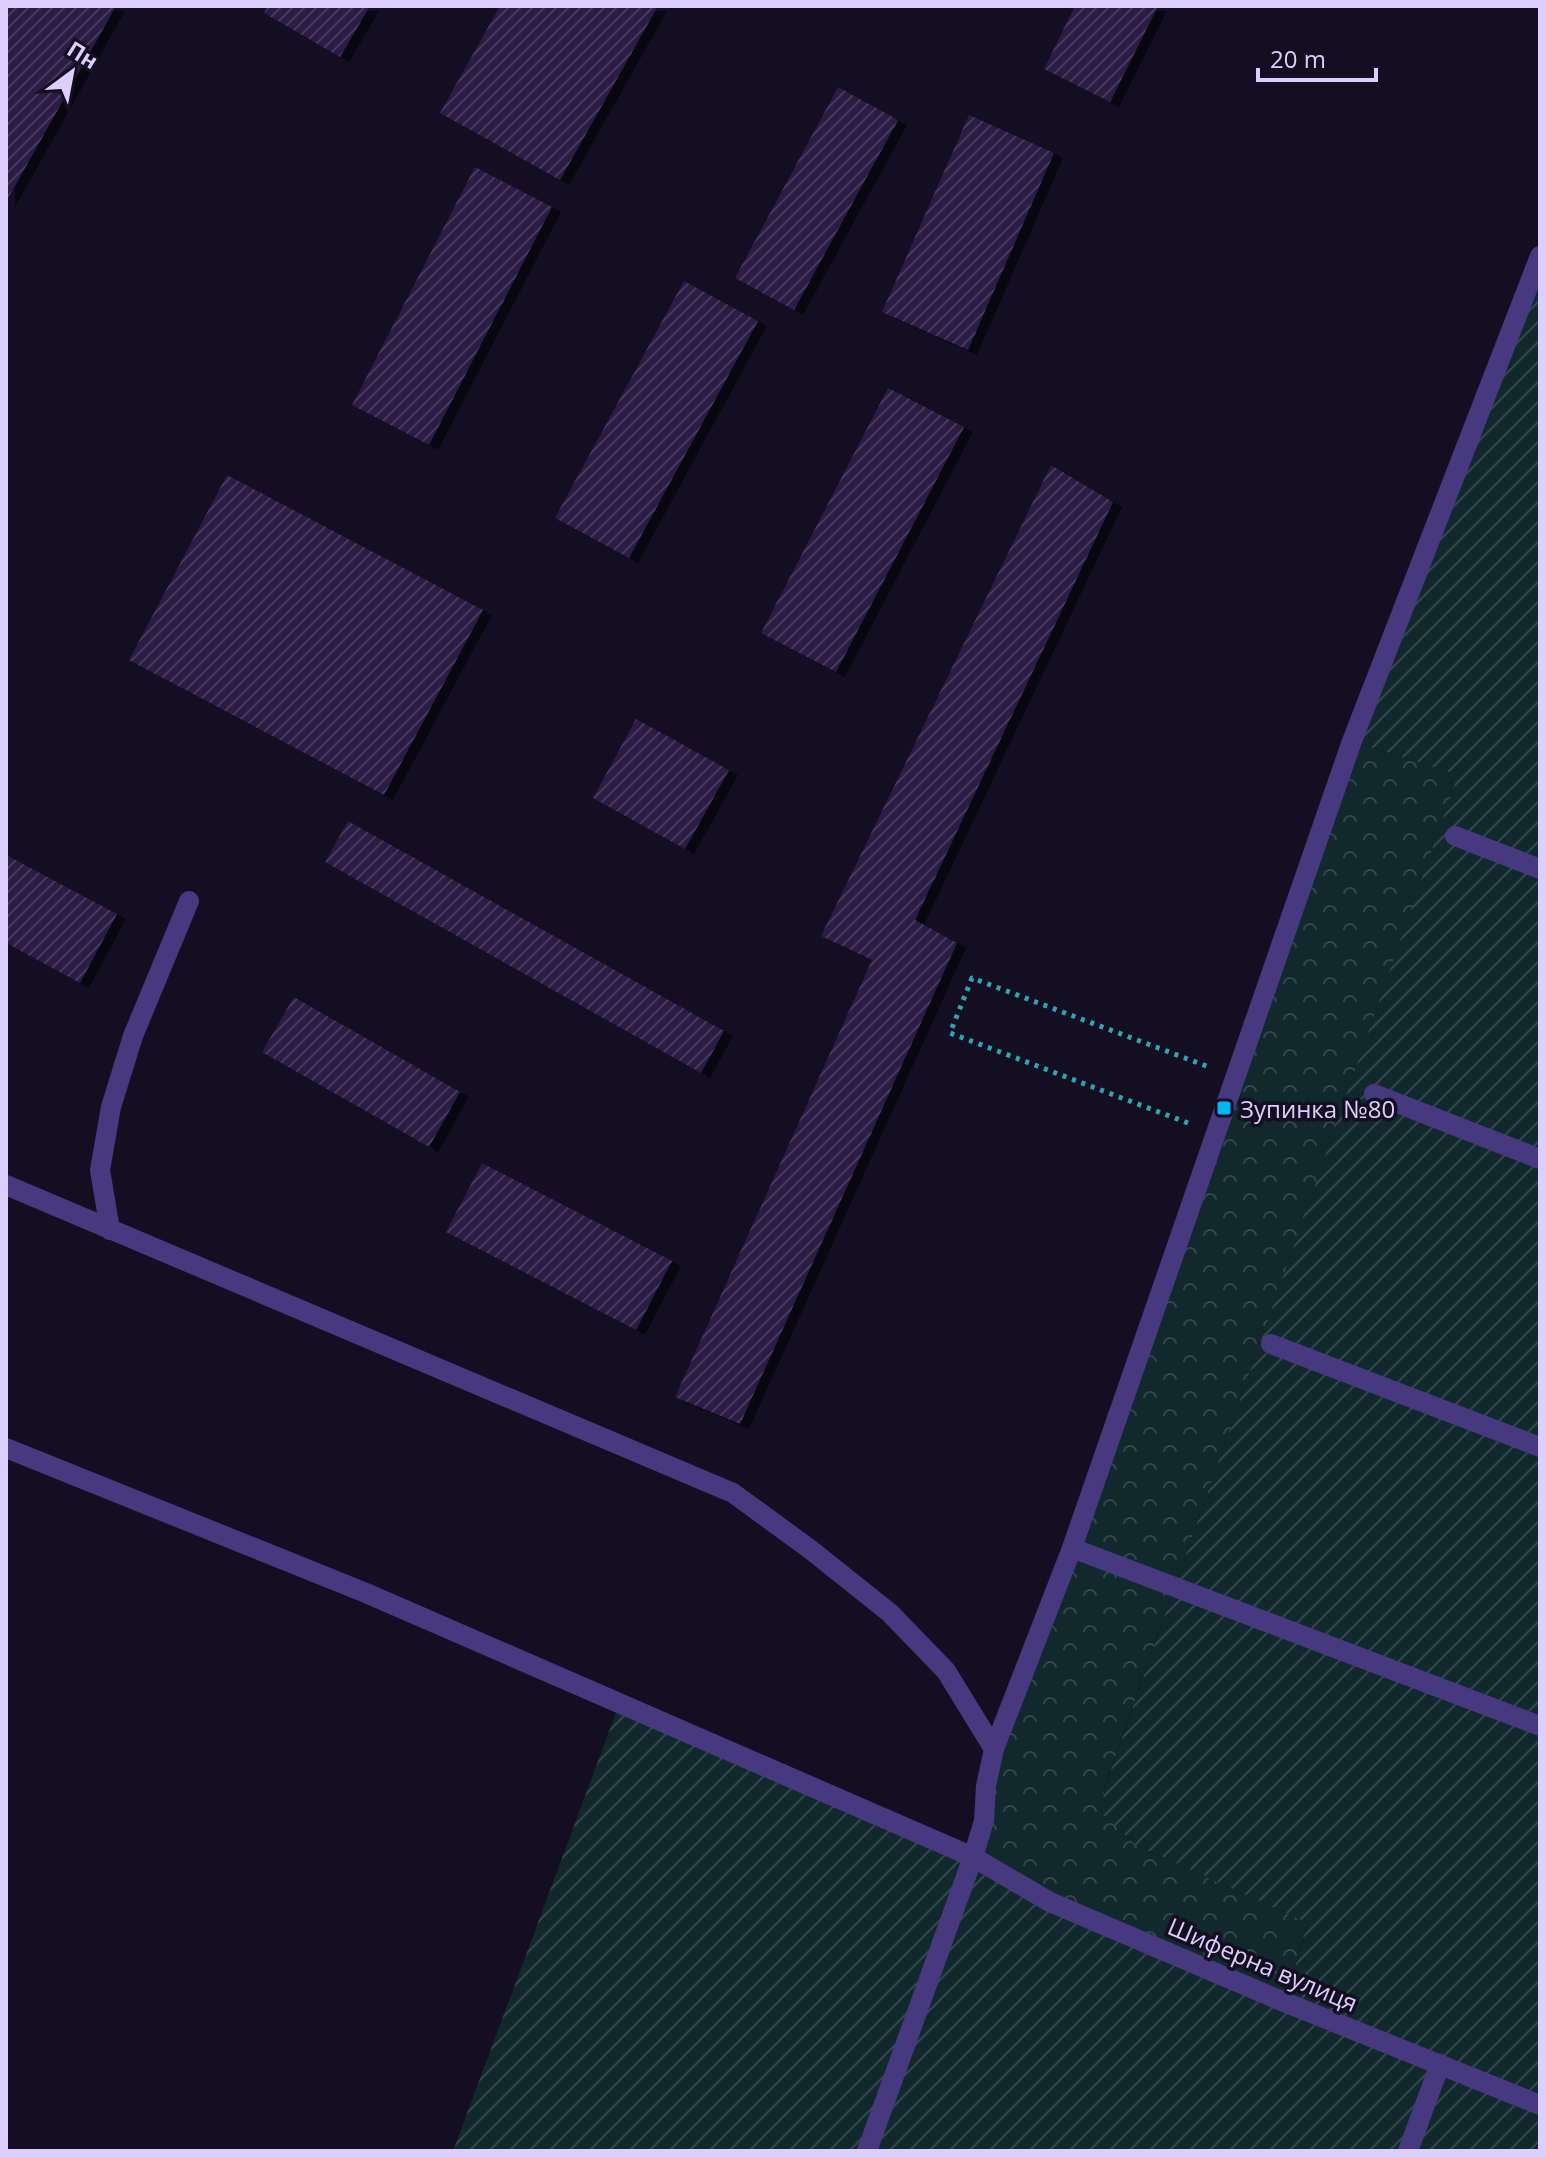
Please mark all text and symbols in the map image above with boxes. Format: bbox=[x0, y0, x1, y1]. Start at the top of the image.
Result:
north arrow bbox=[32, 32, 112, 112]
scale bar bbox=[1258, 32, 1376, 82]
text: Пн bbox=[62, 33, 104, 75]
text: 20 m bbox=[1270, 42, 1326, 75]
place label: Зупинка №80 bbox=[1240, 1092, 1395, 1125]
marker: Зупинка №80 bbox=[1215, 1099, 1233, 1117]
street label: Шиферна вулиця bbox=[1163, 1909, 1363, 2019]

